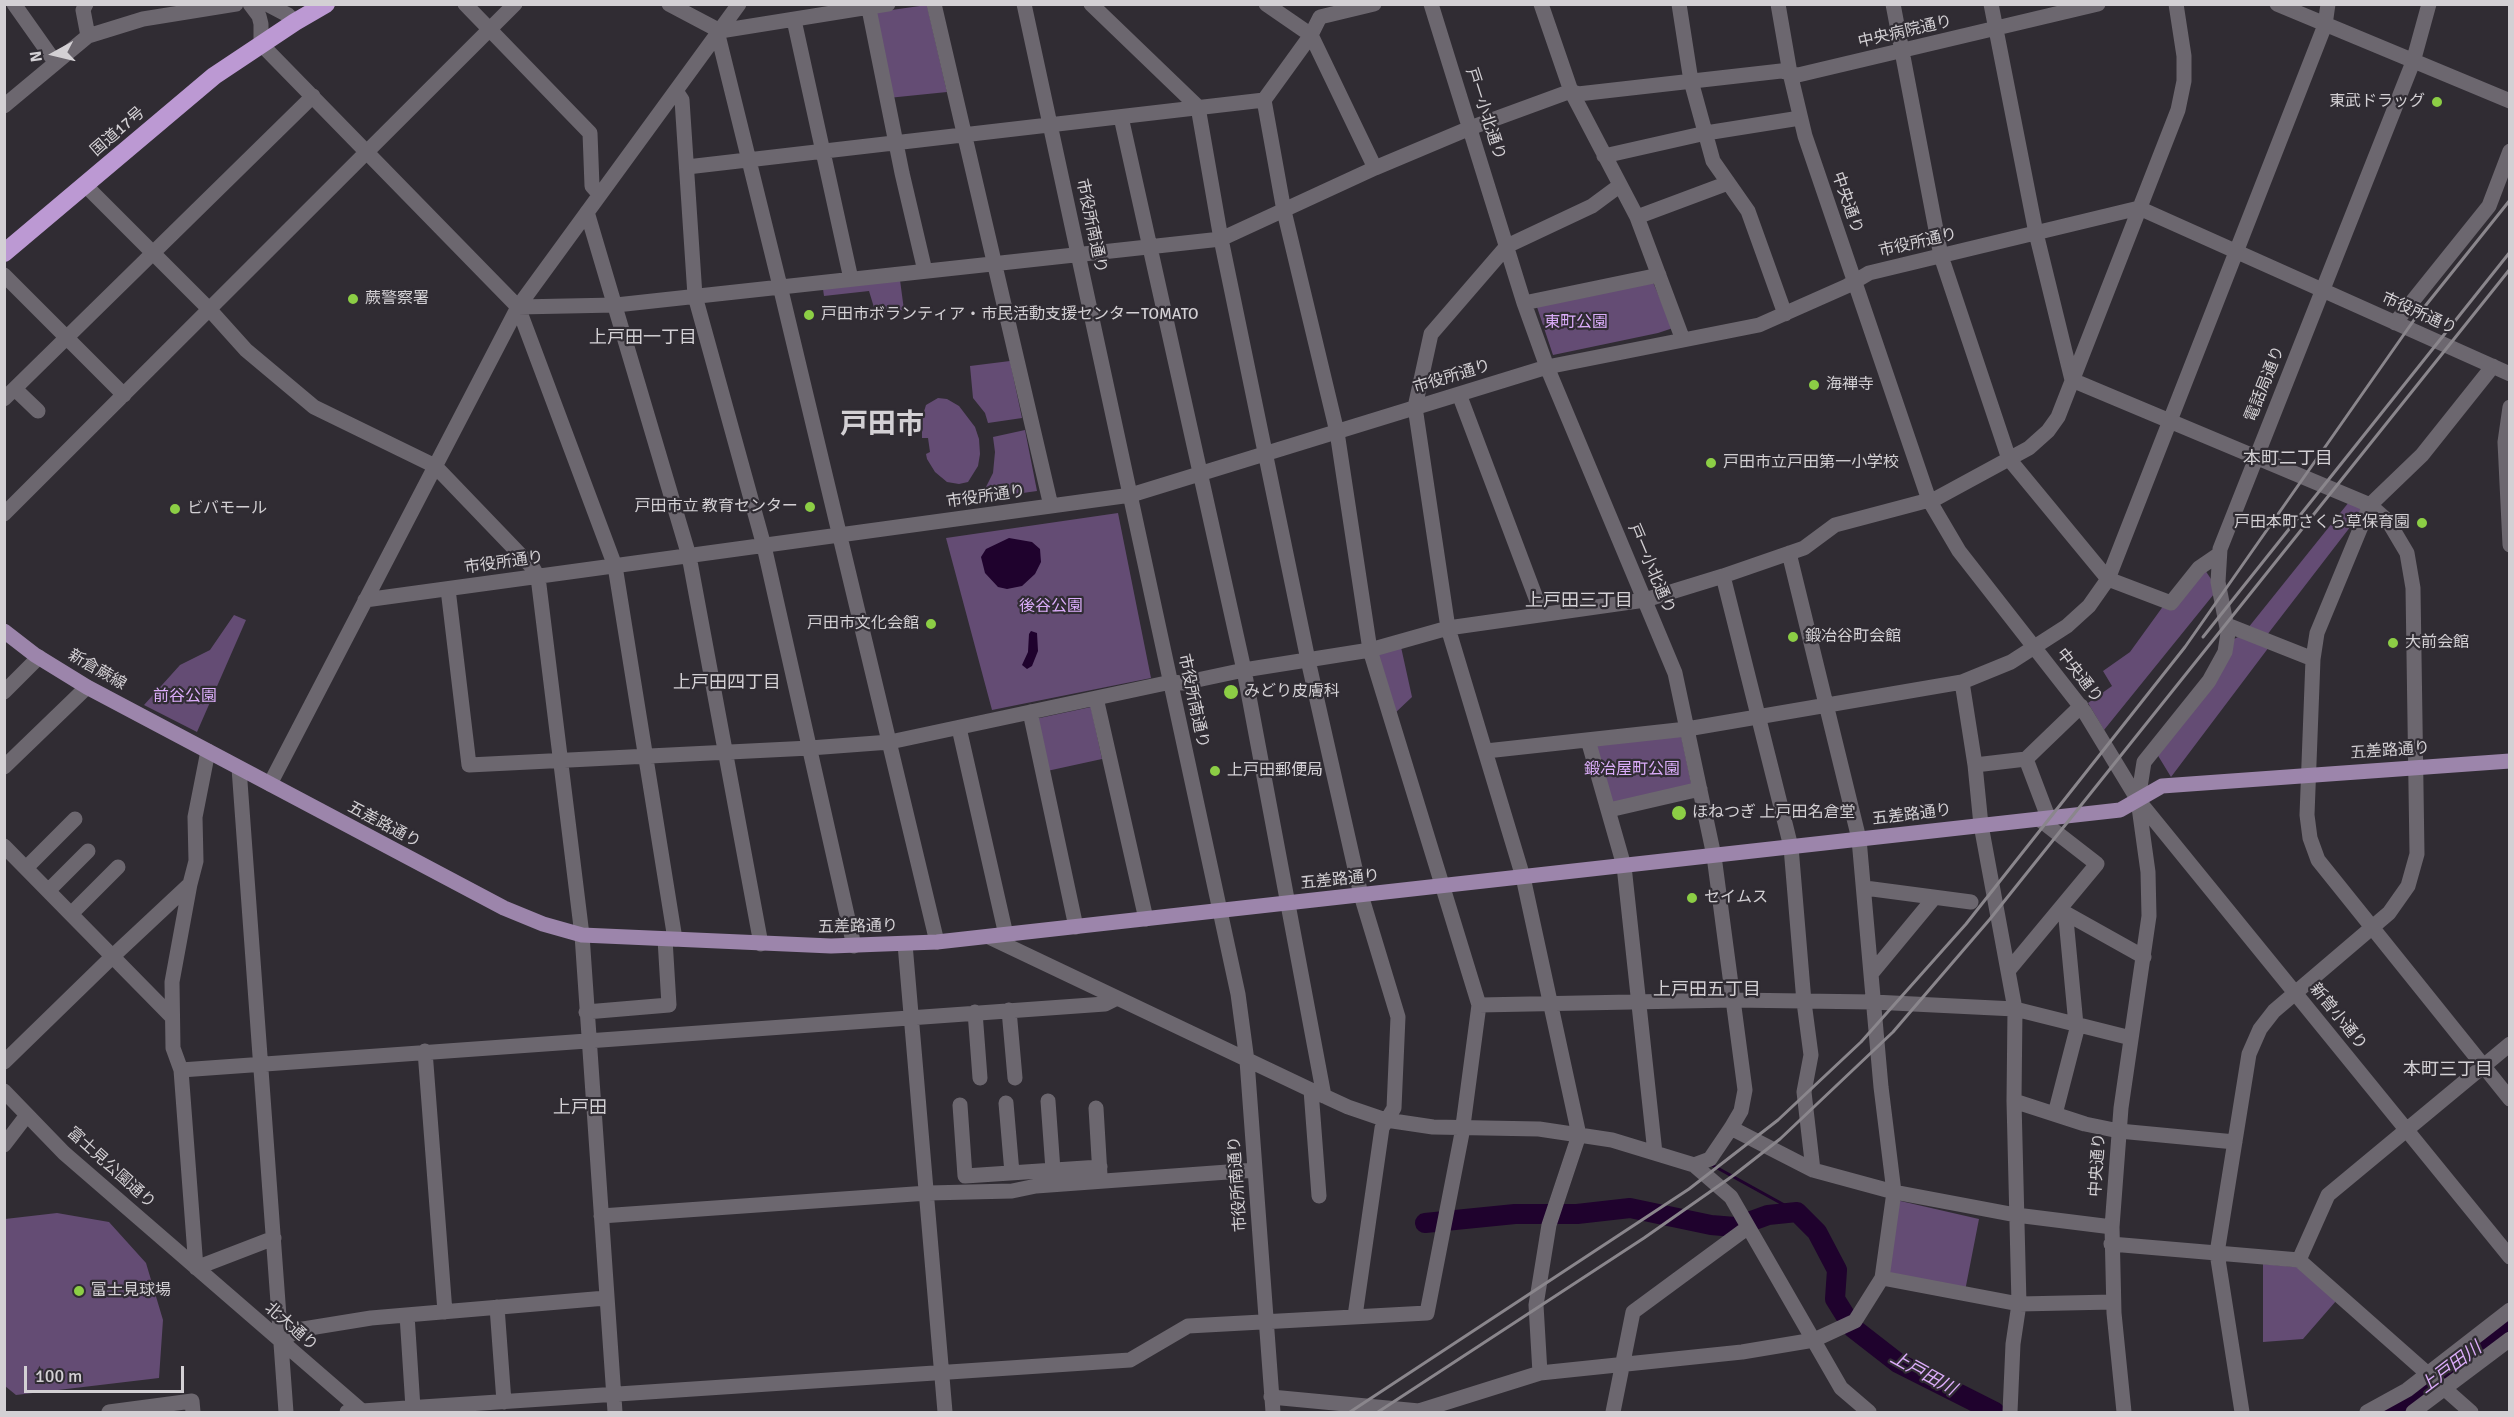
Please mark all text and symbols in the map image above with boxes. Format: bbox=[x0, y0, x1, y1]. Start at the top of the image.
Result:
street label: 中央病院通り bbox=[1856, 12, 1954, 52]
north arrow bbox=[24, 24, 84, 84]
text: N bbox=[25, 50, 47, 63]
street label: 戸一小北通り bbox=[1461, 65, 1509, 163]
place label: 東武ドラッグ bbox=[2329, 92, 2425, 112]
marker: 東武ドラッグ bbox=[2430, 95, 2444, 109]
street label: 国道17号 bbox=[87, 103, 149, 161]
street label: 中央通り bbox=[1828, 170, 1866, 236]
street label: 市役所南通り bbox=[1072, 177, 1110, 275]
street label: 市役所通り bbox=[1877, 225, 1959, 261]
place label: 蕨警察署 bbox=[365, 289, 429, 309]
street label: 市役所通り bbox=[2379, 289, 2459, 339]
marker: 蕨警察署 bbox=[346, 292, 360, 306]
place label: 戸田市ボランティア・市民活動支援センターTOMATO bbox=[821, 305, 1199, 325]
marker: 戸田市ボランティア・市民活動支援センターTOMATO bbox=[802, 308, 816, 322]
park label: 東町公園 bbox=[1544, 313, 1608, 333]
district label: 上戸田一丁目 bbox=[589, 327, 697, 349]
street label: 電話局通り bbox=[2241, 343, 2289, 425]
street label: 市役所通り bbox=[1411, 356, 1493, 398]
place label: 海禅寺 bbox=[1826, 375, 1874, 395]
marker: 海禅寺 bbox=[1807, 378, 1821, 392]
district label: 戸田市 bbox=[840, 409, 924, 443]
district label: 本町二丁目 bbox=[2243, 448, 2333, 470]
place label: 戸田市立戸田第一小学校 bbox=[1723, 453, 1899, 473]
marker: 戸田市立戸田第一小学校 bbox=[1704, 456, 1718, 470]
street label: 市役所通り bbox=[945, 482, 1027, 512]
place label: 戸田市立 教育センター bbox=[634, 497, 798, 517]
place label: ビバモール bbox=[187, 499, 267, 519]
marker: 戸田市立 教育センター bbox=[803, 500, 817, 514]
marker: ビバモール bbox=[168, 502, 182, 516]
place label: 戸田本町さくら草保育園 bbox=[2234, 513, 2410, 533]
marker: 戸田本町さくら草保育園 bbox=[2415, 516, 2429, 530]
street label: 戸一小北通り bbox=[1623, 521, 1679, 617]
street label: 市役所通り bbox=[463, 548, 545, 578]
district label: 上戸田三丁目 bbox=[1525, 590, 1633, 612]
park label: 後谷公園 bbox=[1019, 597, 1083, 617]
place label: 戸田市文化会館 bbox=[807, 614, 919, 634]
marker: 戸田市文化会館 bbox=[924, 617, 938, 631]
place label: 鍛冶谷町会館 bbox=[1805, 627, 1901, 647]
marker: 鍛冶谷町会館 bbox=[1786, 630, 1800, 644]
place label: 大前会館 bbox=[2405, 633, 2469, 653]
marker: 大前会館 bbox=[2386, 636, 2400, 650]
street label: 中央通り bbox=[2052, 645, 2106, 707]
street label: 新倉蕨線 bbox=[64, 646, 130, 694]
street label: 市役所南通り bbox=[1174, 652, 1212, 750]
district label: 上戸田四丁目 bbox=[673, 672, 781, 694]
place label: みどり皮膚科 bbox=[1244, 682, 1340, 702]
marker: みどり皮膚科 bbox=[1222, 683, 1240, 701]
park label: 前谷公園 bbox=[153, 687, 217, 707]
street label: 五差路通り bbox=[2349, 739, 2431, 763]
park label: 鍛冶屋町公園 bbox=[1584, 760, 1680, 780]
place label: 上戸田郵便局 bbox=[1227, 761, 1323, 781]
marker: 上戸田郵便局 bbox=[1208, 764, 1222, 778]
street label: 五差路通り bbox=[344, 798, 424, 852]
street label: 五差路通り bbox=[1871, 801, 1953, 829]
place label: ほねつぎ 上戸田名倉堂 bbox=[1692, 803, 1856, 823]
marker: ほねつぎ 上戸田名倉堂 bbox=[1670, 804, 1688, 822]
street label: 五差路通り bbox=[1299, 866, 1381, 894]
place label: セイムス bbox=[1704, 888, 1768, 908]
marker: セイムス bbox=[1685, 891, 1699, 905]
street label: 五差路通り bbox=[818, 917, 898, 937]
district label: 上戸田五丁目 bbox=[1653, 979, 1761, 1001]
street label: 新曽小通り bbox=[2305, 980, 2371, 1054]
district label: 本町三丁目 bbox=[2403, 1059, 2493, 1081]
district label: 上戸田 bbox=[553, 1097, 607, 1119]
street label: 富士見公園通り bbox=[63, 1123, 159, 1213]
street label: 中央通り bbox=[2086, 1132, 2110, 1198]
street label: 市役所南通り bbox=[1225, 1135, 1251, 1233]
place label: 富士見球場 bbox=[91, 1281, 171, 1301]
marker: 富士見球場 bbox=[72, 1284, 86, 1298]
street label: 北大通り bbox=[261, 1299, 321, 1355]
water label: 上戸田川 bbox=[2416, 1338, 2486, 1398]
water label: 上戸田川 bbox=[1886, 1347, 1960, 1401]
scale bar bbox=[27, 1354, 188, 1392]
text: 100 m bbox=[35, 1365, 82, 1387]

